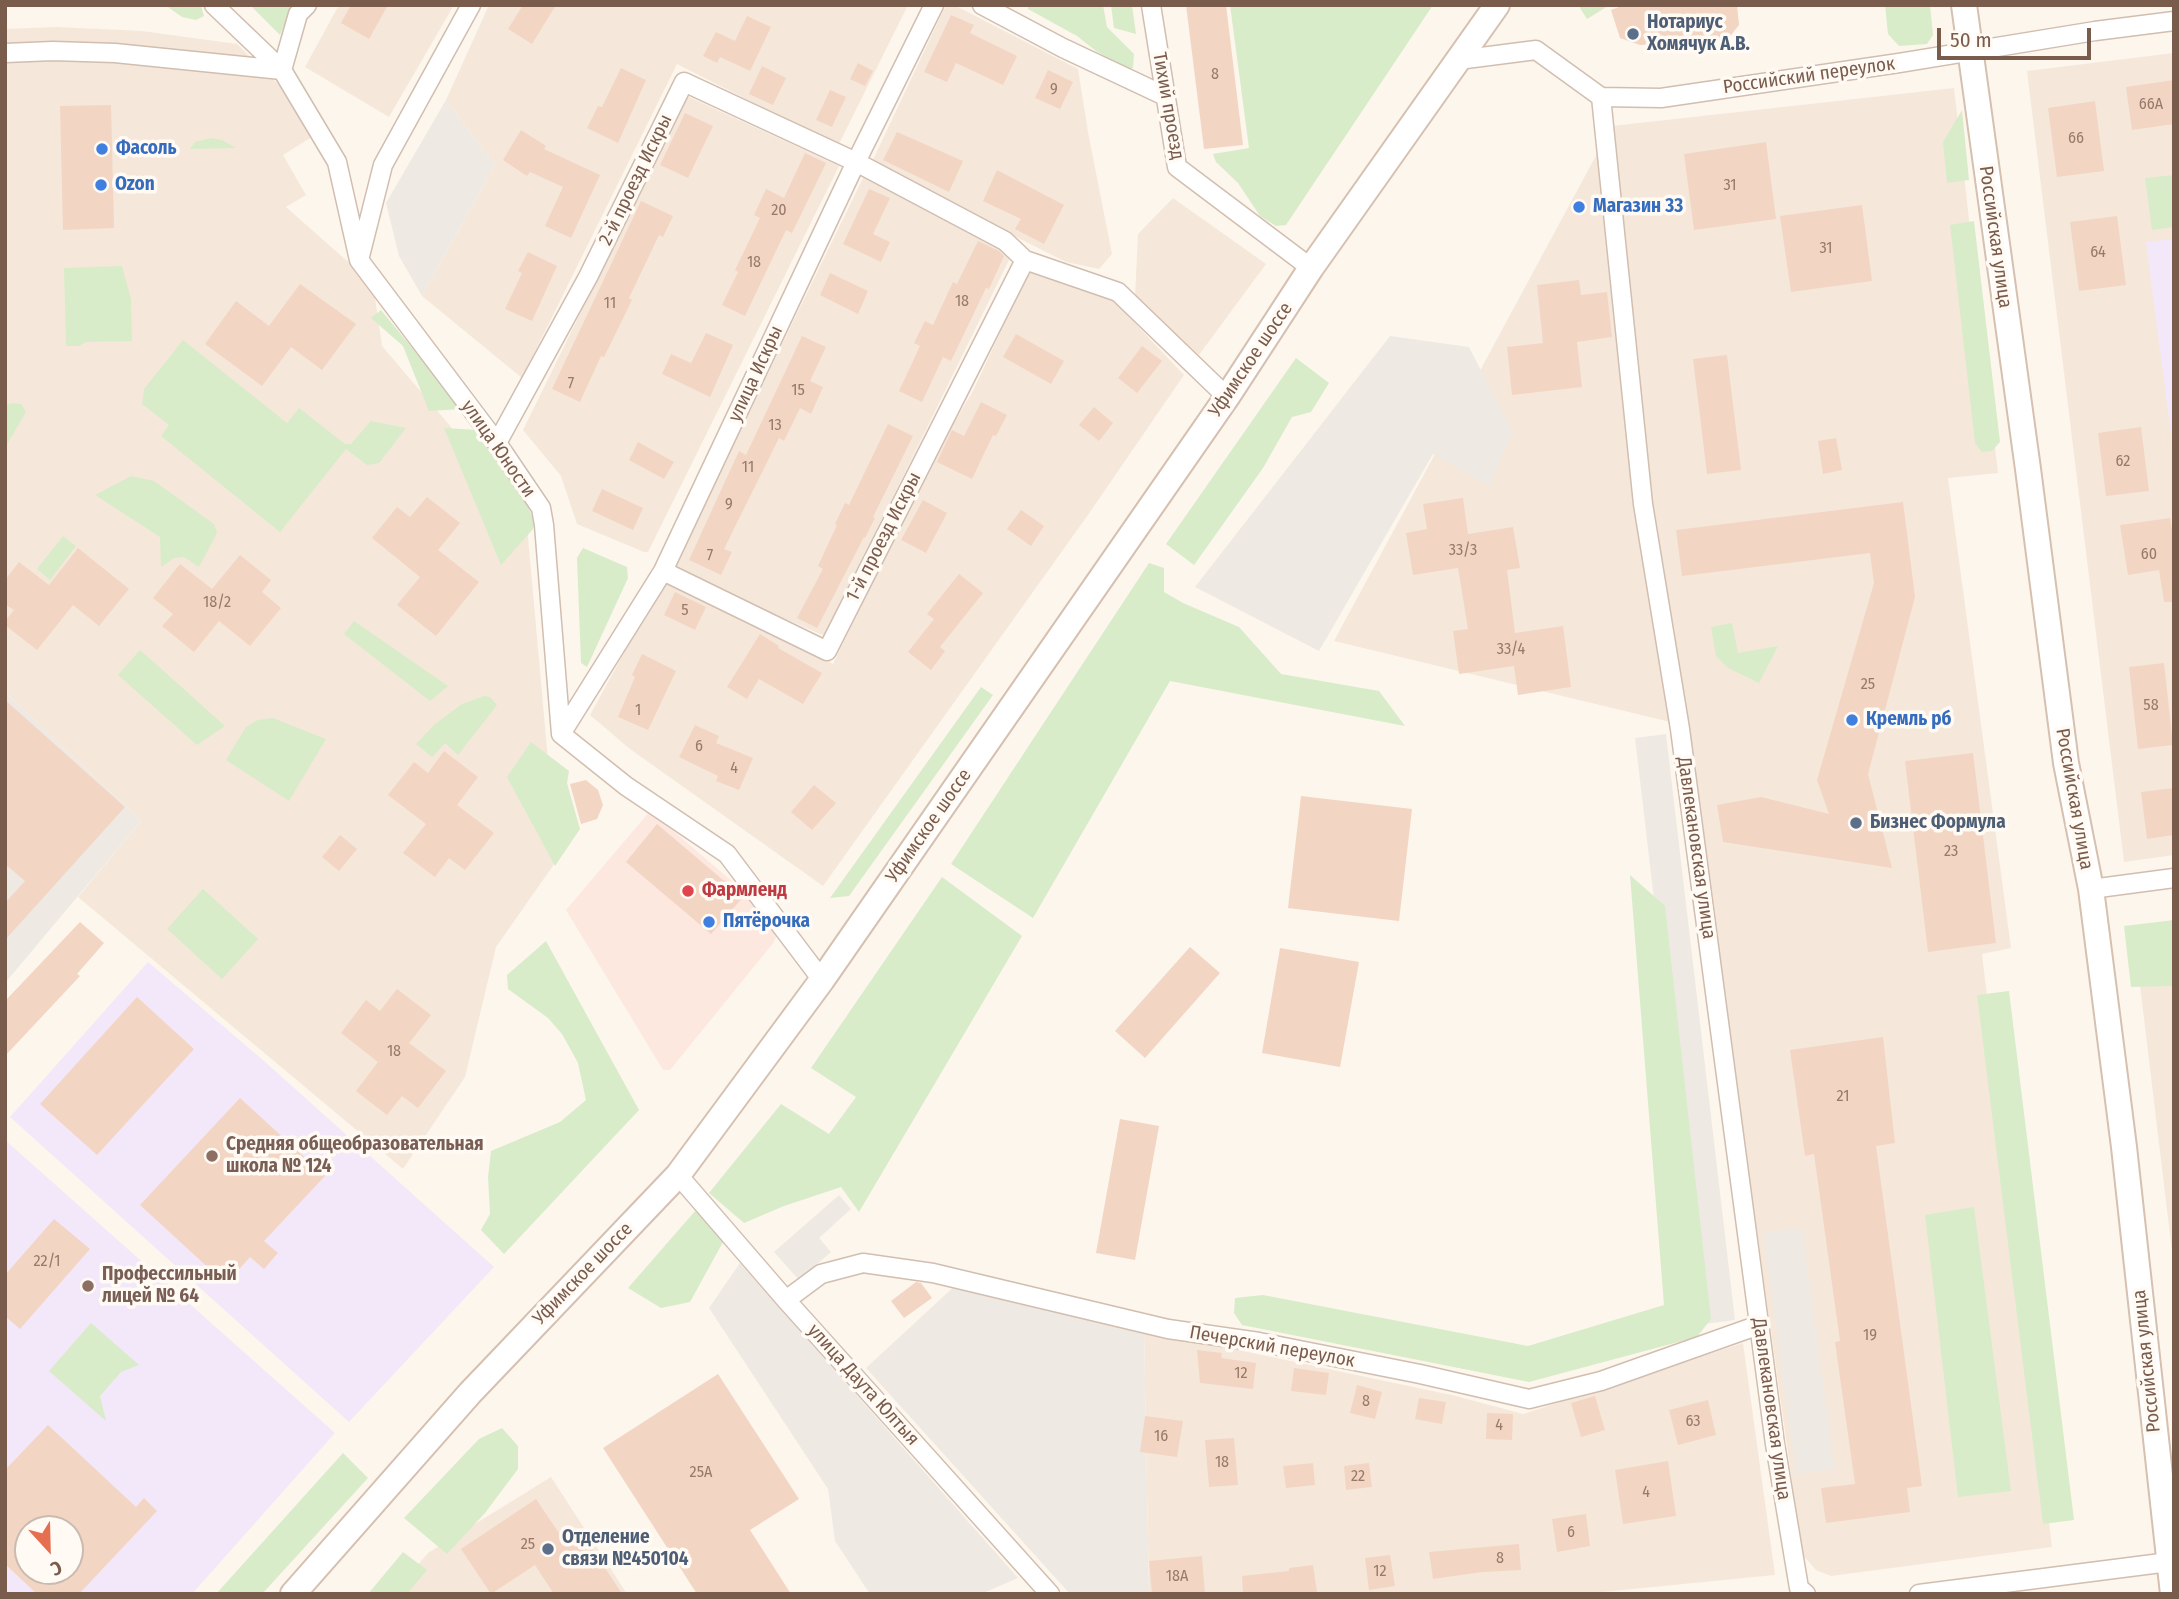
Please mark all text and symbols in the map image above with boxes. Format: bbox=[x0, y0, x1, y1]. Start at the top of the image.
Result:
place label: Нотариус Хомячук А.В. bbox=[1647, 12, 1750, 56]
scale bar bbox=[1941, 14, 2095, 58]
marker: Нотариус Хомячук А.В. bbox=[1625, 26, 1641, 42]
text: 50 m bbox=[1950, 27, 1992, 53]
street label: Тихий проезд bbox=[1147, 51, 1189, 161]
street label: Российский переулок bbox=[1722, 53, 1896, 99]
house number: 8 bbox=[1211, 65, 1219, 85]
house number: 9 bbox=[1050, 80, 1058, 100]
house number: 66А bbox=[2139, 95, 2163, 115]
street label: 2-й проезд Искры bbox=[594, 111, 678, 249]
house number: 66 bbox=[2068, 129, 2084, 149]
place label: Фасоль bbox=[116, 138, 177, 160]
marker: Фасоль bbox=[94, 141, 110, 157]
street label: Российская улица bbox=[1974, 164, 2016, 310]
place label: Ozon bbox=[115, 174, 155, 196]
house number: 31 bbox=[1723, 176, 1737, 196]
marker: Ozon bbox=[93, 177, 109, 193]
place label: Магазин 33 bbox=[1593, 196, 1683, 218]
marker: Магазин 33 bbox=[1571, 199, 1587, 215]
house number: 20 bbox=[771, 201, 787, 221]
house number: 31 bbox=[1819, 239, 1833, 259]
house number: 64 bbox=[2090, 243, 2106, 263]
house number: 18 bbox=[747, 253, 761, 273]
house number: 18 bbox=[955, 292, 969, 312]
house number: 11 bbox=[604, 294, 616, 314]
street label: Уфимское шоссе bbox=[1204, 298, 1298, 422]
street label: улица Искры bbox=[724, 322, 788, 426]
house number: 7 bbox=[568, 374, 574, 394]
house number: 15 bbox=[791, 381, 805, 401]
street label: улица Юности bbox=[456, 396, 540, 502]
house number: 13 bbox=[768, 416, 782, 436]
house number: 62 bbox=[2116, 452, 2130, 472]
house number: 11 bbox=[742, 458, 754, 478]
street label: 1-й проезд Искры bbox=[842, 469, 926, 605]
house number: 9 bbox=[725, 495, 733, 515]
house number: 33/3 bbox=[1449, 541, 1477, 561]
house number: 60 bbox=[2141, 545, 2157, 565]
house number: 7 bbox=[707, 546, 713, 566]
house number: 18/2 bbox=[203, 593, 231, 613]
house number: 5 bbox=[681, 601, 689, 621]
house number: 33/4 bbox=[1497, 640, 1525, 660]
house number: 25 bbox=[1861, 675, 1875, 695]
house number: 58 bbox=[2143, 696, 2159, 716]
house number: 1 bbox=[635, 701, 641, 721]
place label: Кремль рб bbox=[1866, 709, 1951, 731]
marker: Кремль рб bbox=[1844, 712, 1860, 728]
street label: Российская улица bbox=[2050, 726, 2098, 872]
house number: 6 bbox=[695, 737, 703, 757]
street label: Давлекановская улица bbox=[1672, 756, 1720, 940]
house number: 4 bbox=[730, 759, 738, 779]
street label: Уфимское шоссе bbox=[881, 765, 977, 887]
place label: Бизнес Формула bbox=[1870, 812, 2006, 834]
marker: Бизнес Формула bbox=[1848, 815, 1864, 831]
house number: 23 bbox=[1944, 842, 1958, 862]
place label: Фармленд bbox=[702, 880, 787, 902]
marker: Фармленд bbox=[680, 883, 696, 899]
place label: Пятёрочка bbox=[723, 911, 810, 933]
marker: Пятёрочка bbox=[701, 914, 717, 930]
house number: 18 bbox=[387, 1042, 401, 1062]
house number: 21 bbox=[1837, 1087, 1849, 1107]
place label: Средняя общеобразовательная школа № 124 bbox=[226, 1134, 484, 1178]
marker: Средняя общеобразовательная школа № 124 bbox=[204, 1148, 220, 1164]
street label: Уфимское шоссе bbox=[528, 1218, 638, 1330]
house number: 22/1 bbox=[34, 1252, 60, 1272]
place label: Профессильный лицей № 64 bbox=[102, 1264, 237, 1308]
marker: Профессильный лицей № 64 bbox=[80, 1278, 96, 1294]
street label: Российская улица bbox=[2128, 1289, 2166, 1433]
street label: Давлекановская улица bbox=[1747, 1317, 1795, 1501]
street label: улица Даута Юлтыя bbox=[802, 1319, 924, 1451]
street label: Печерский переулок bbox=[1188, 1321, 1356, 1373]
house number: 19 bbox=[1863, 1326, 1877, 1346]
house number: 12 bbox=[1234, 1364, 1248, 1384]
house number: 8 bbox=[1362, 1392, 1370, 1412]
house number: 63 bbox=[1685, 1412, 1701, 1432]
house number: 4 bbox=[1495, 1416, 1503, 1436]
house number: 16 bbox=[1154, 1427, 1168, 1447]
house number: 18 bbox=[1215, 1453, 1229, 1473]
house number: 25А bbox=[690, 1463, 712, 1483]
house number: 22 bbox=[1351, 1467, 1365, 1487]
house number: 4 bbox=[1642, 1483, 1650, 1503]
north arrow bbox=[14, 1515, 84, 1585]
house number: 6 bbox=[1567, 1523, 1575, 1543]
place label: Отделение связи №450104 bbox=[562, 1527, 689, 1571]
house number: 25 bbox=[521, 1535, 535, 1555]
marker: Отделение связи №450104 bbox=[540, 1541, 556, 1557]
house number: 8 bbox=[1496, 1549, 1504, 1569]
text: С bbox=[47, 1556, 65, 1581]
house number: 12 bbox=[1373, 1562, 1387, 1582]
house number: 18А bbox=[1166, 1567, 1188, 1587]

